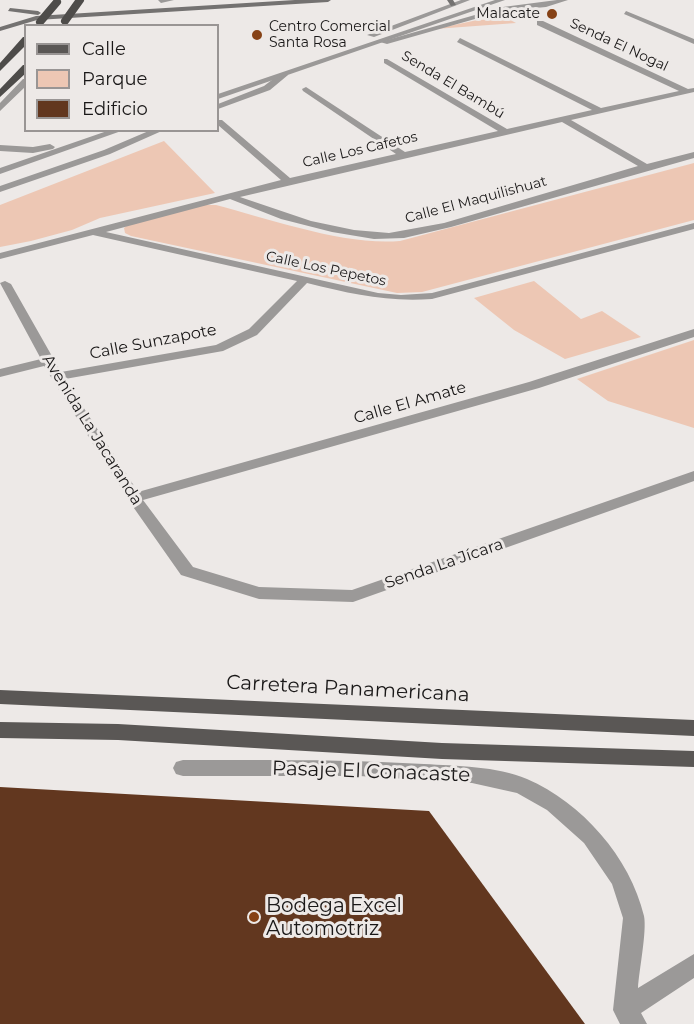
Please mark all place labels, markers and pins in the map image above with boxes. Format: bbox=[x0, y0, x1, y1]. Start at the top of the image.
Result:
place label: Malacate bbox=[476, 6, 540, 22]
marker: Malacate bbox=[545, 7, 559, 21]
place label: Centro Comercial Santa Rosa bbox=[269, 19, 391, 51]
marker: Centro Comercial Santa Rosa bbox=[250, 28, 264, 42]
place label: Bodega Excel Automotriz bbox=[266, 894, 402, 941]
marker: Bodega Excel Automotriz bbox=[247, 910, 261, 924]

